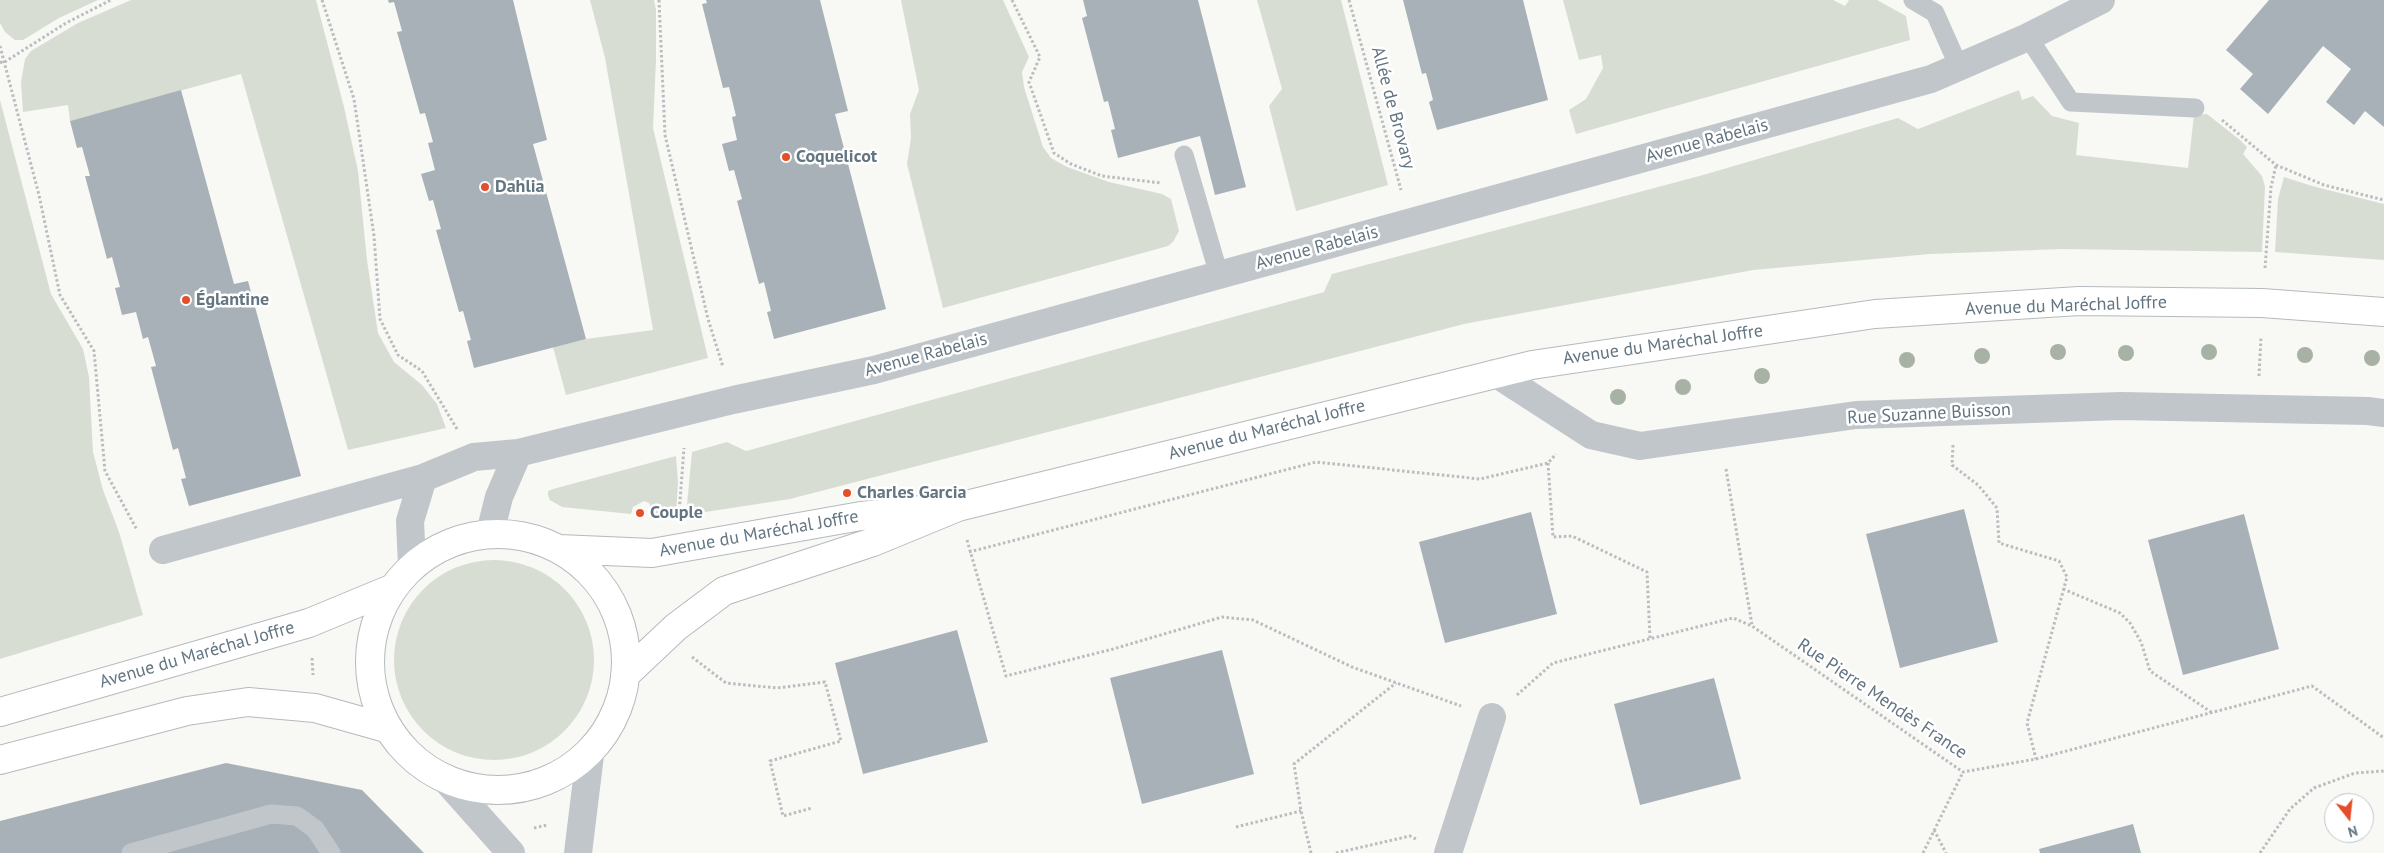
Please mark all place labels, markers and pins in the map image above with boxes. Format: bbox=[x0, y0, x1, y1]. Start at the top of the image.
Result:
place label: Coquelicot bbox=[796, 146, 877, 168]
marker: Coquelicot bbox=[780, 151, 792, 163]
place label: Dahlia bbox=[495, 176, 544, 198]
marker: Dahlia bbox=[479, 181, 491, 193]
place label: Églantine bbox=[196, 289, 269, 311]
marker: Églantine bbox=[180, 294, 192, 306]
place label: Charles Garcia bbox=[857, 482, 966, 504]
marker: Charles Garcia bbox=[841, 487, 853, 499]
place label: Couple bbox=[650, 502, 703, 524]
marker: Couple bbox=[634, 507, 646, 519]

